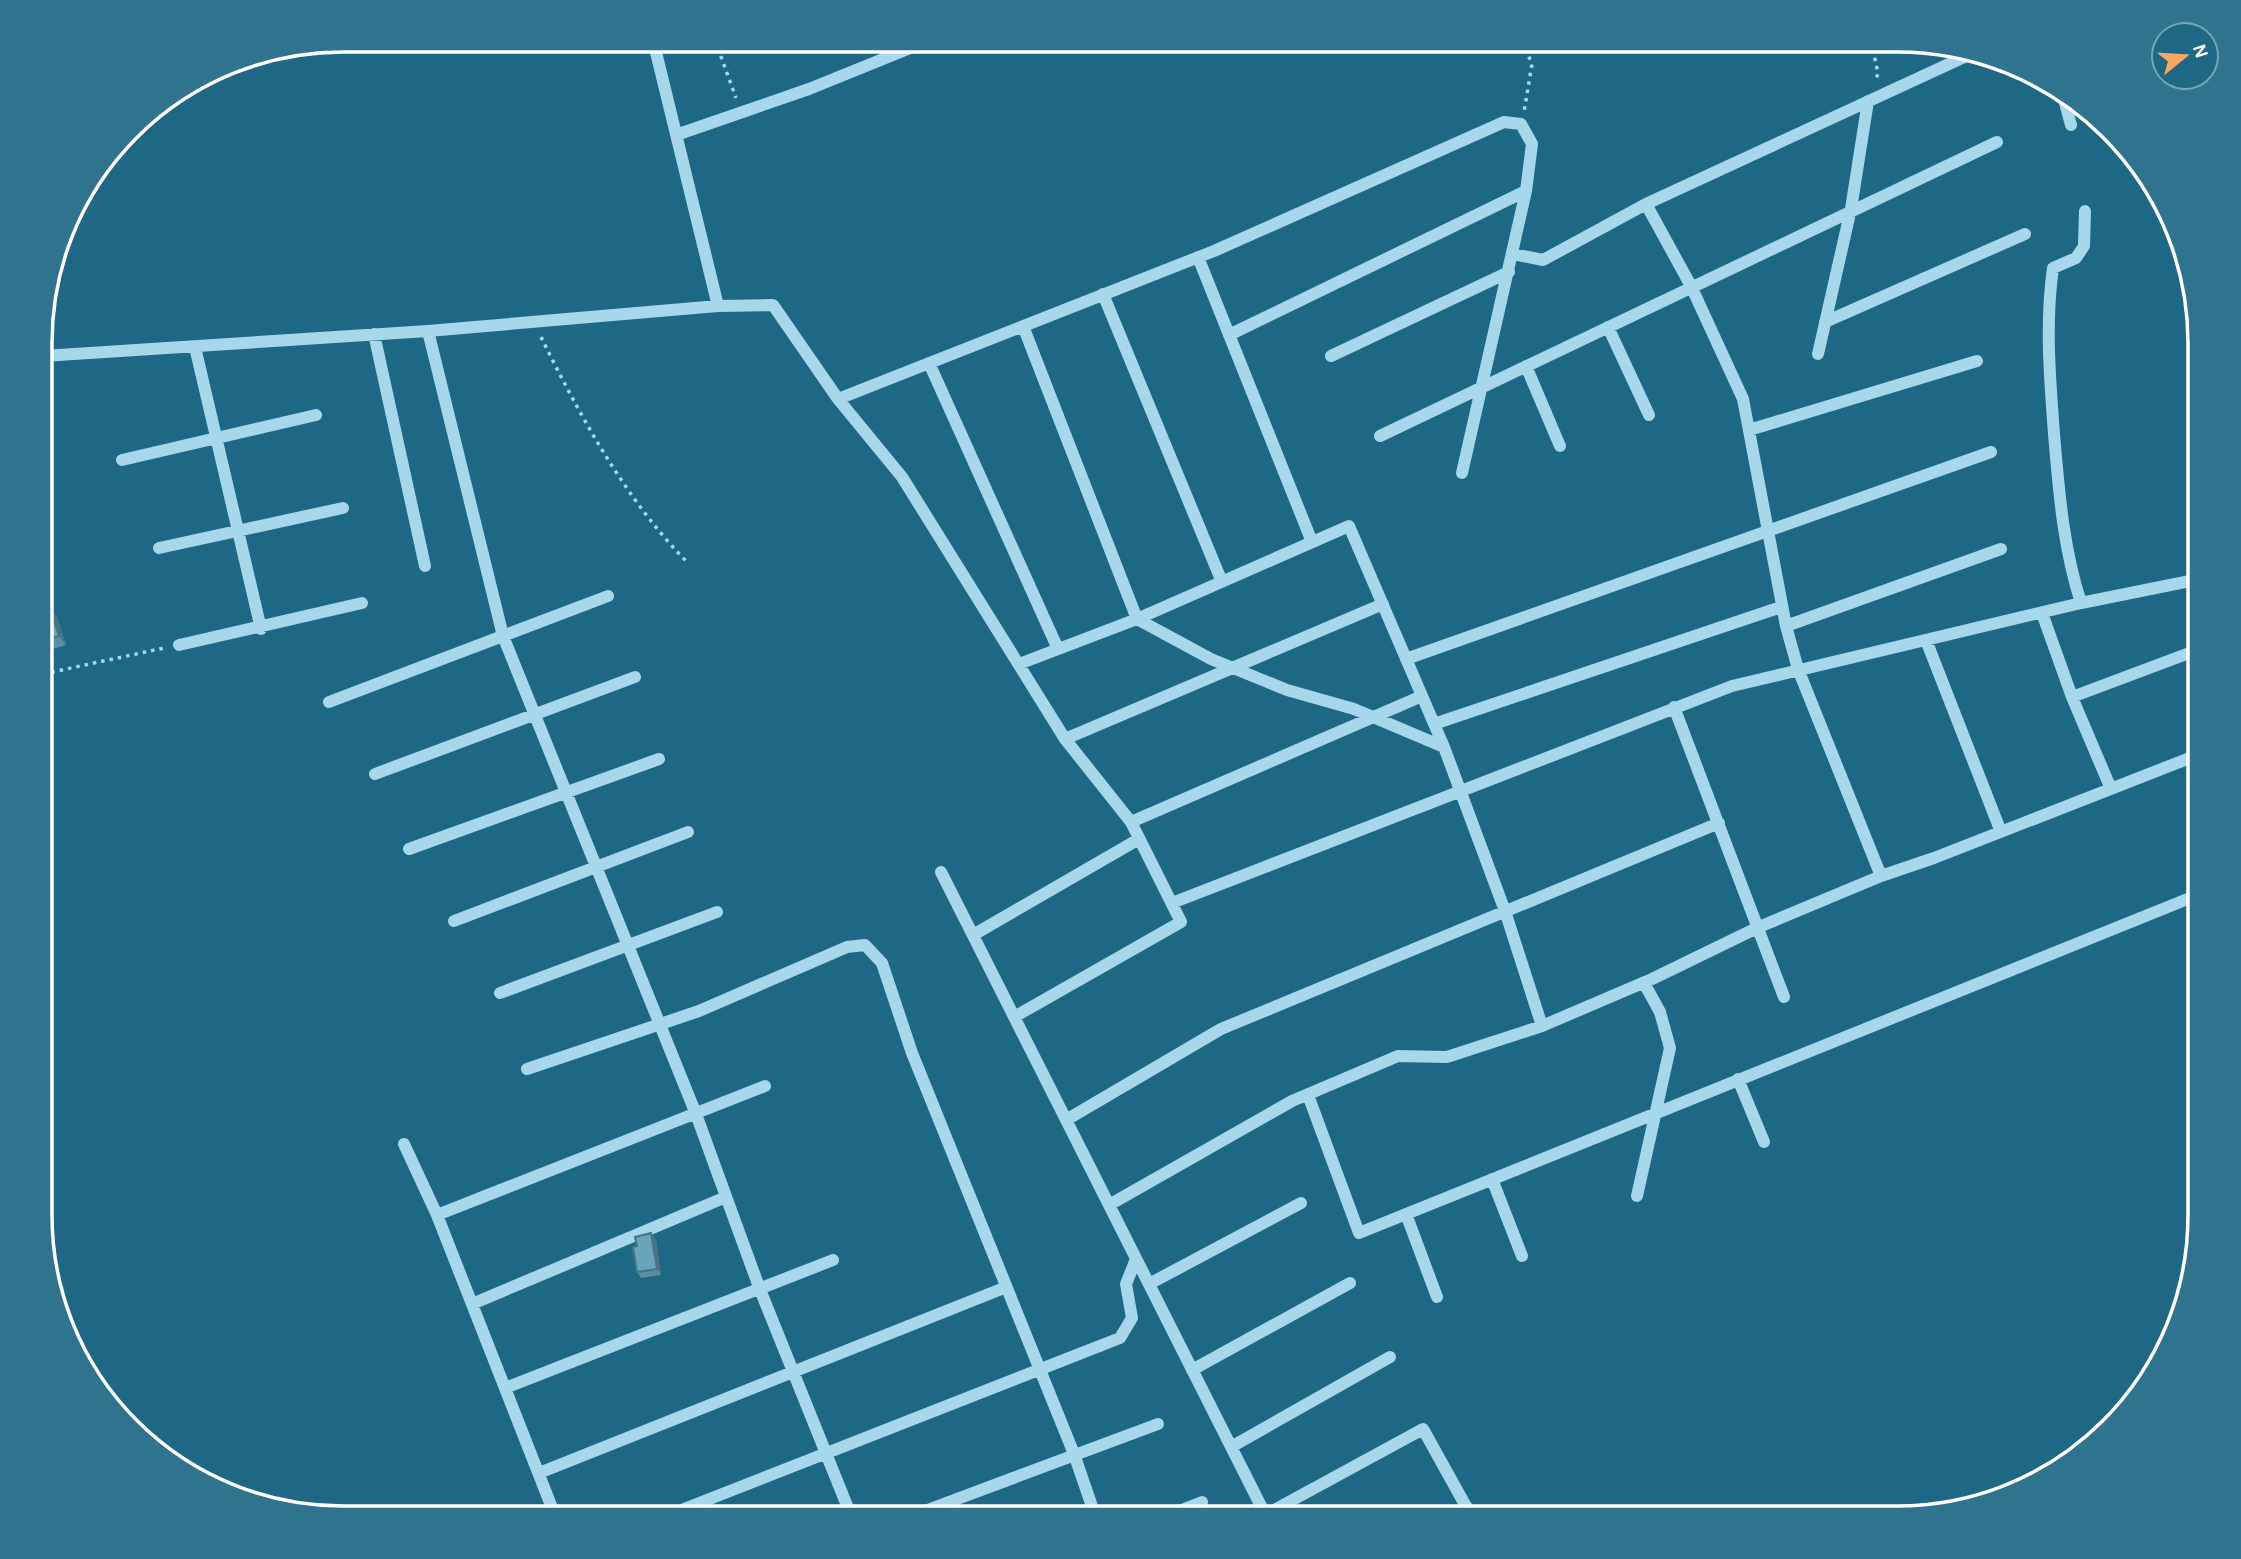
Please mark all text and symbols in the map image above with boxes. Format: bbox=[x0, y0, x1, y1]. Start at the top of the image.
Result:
north arrow bbox=[2150, 21, 2220, 91]
text: N bbox=[2188, 41, 2213, 61]

